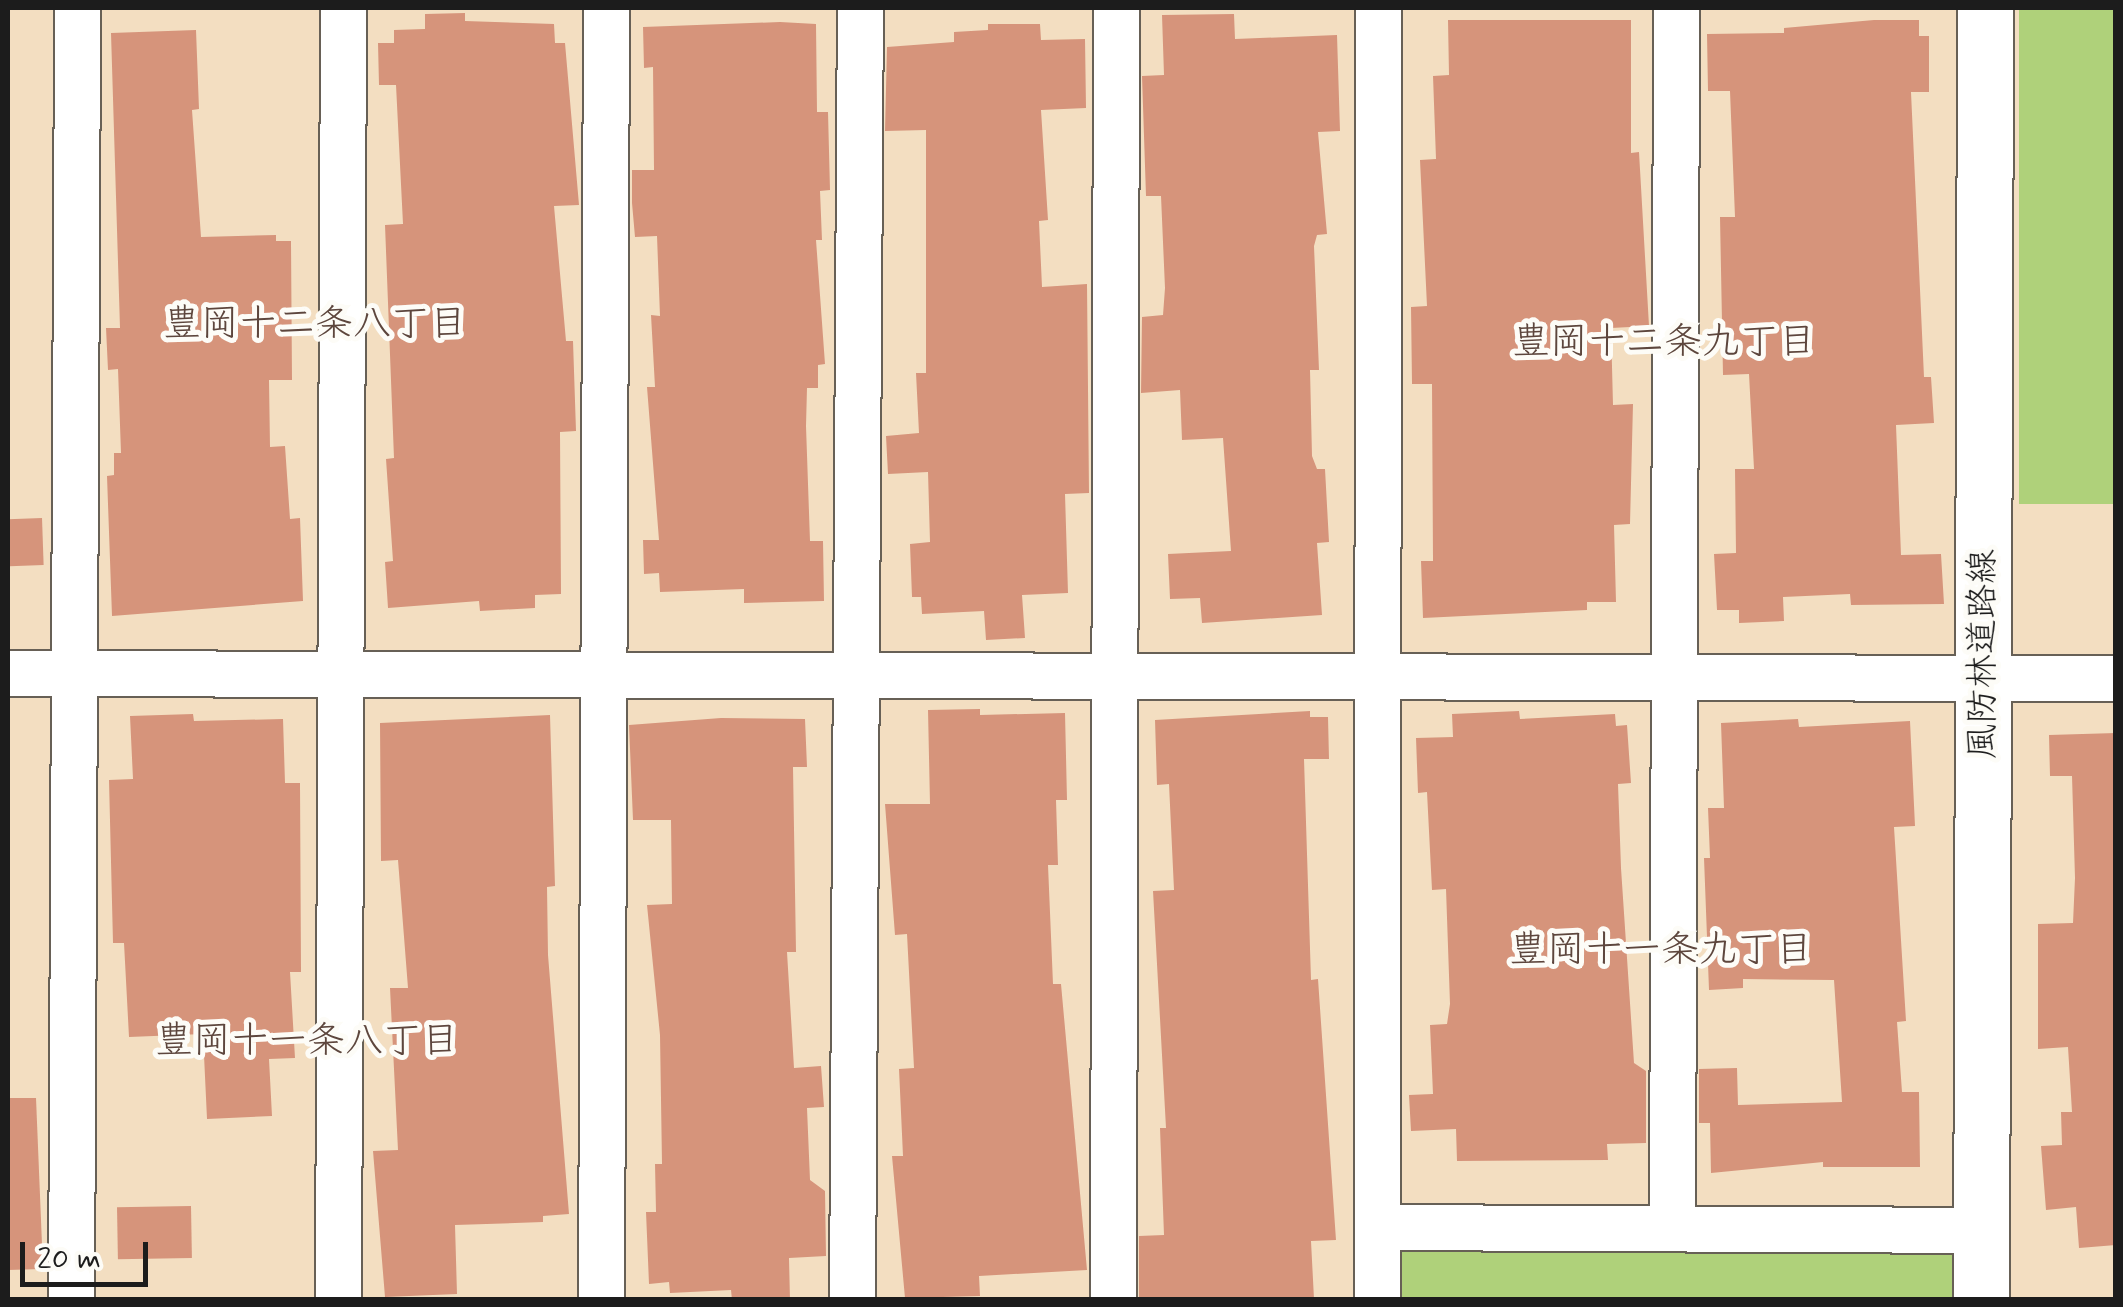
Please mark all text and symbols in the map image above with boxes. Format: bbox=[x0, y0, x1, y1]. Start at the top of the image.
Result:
district label: 豊岡十二条八丁目 bbox=[163, 302, 467, 348]
district label: 豊岡十二条九丁目 bbox=[1512, 320, 1816, 366]
street label: 風防林道路線 bbox=[1962, 549, 2004, 759]
district label: 豊岡十一条九丁目 bbox=[1509, 928, 1813, 974]
district label: 豊岡十一条八丁目 bbox=[155, 1019, 459, 1065]
scale bar bbox=[25, 1222, 152, 1284]
text: 20 m bbox=[37, 1240, 101, 1279]

